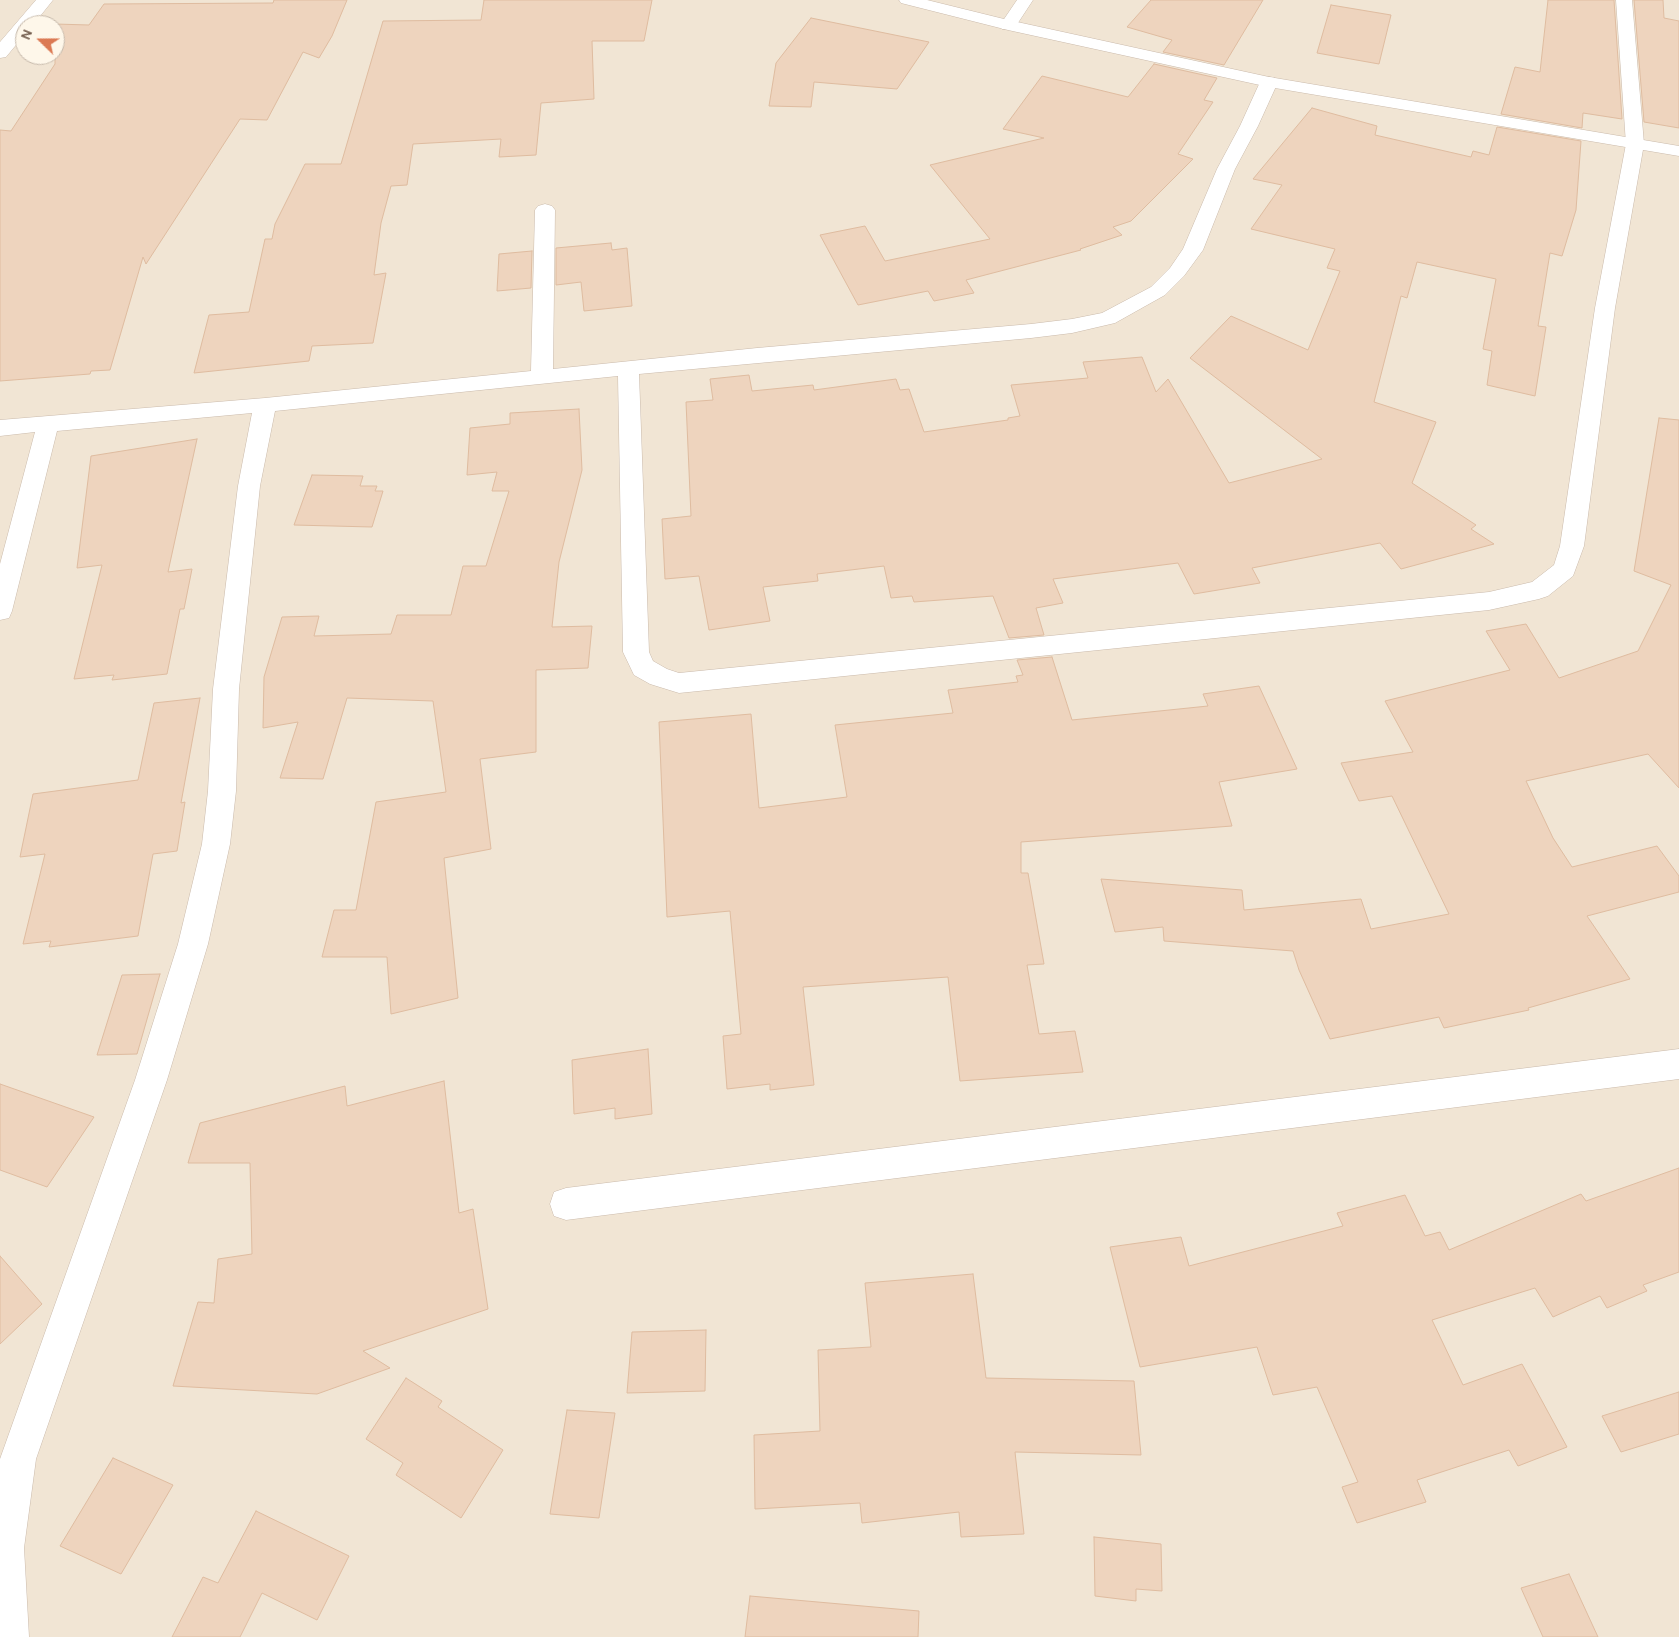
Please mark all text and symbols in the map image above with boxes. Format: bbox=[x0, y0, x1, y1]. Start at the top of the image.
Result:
north arrow bbox=[15, 15, 65, 65]
text: N bbox=[17, 27, 36, 42]

